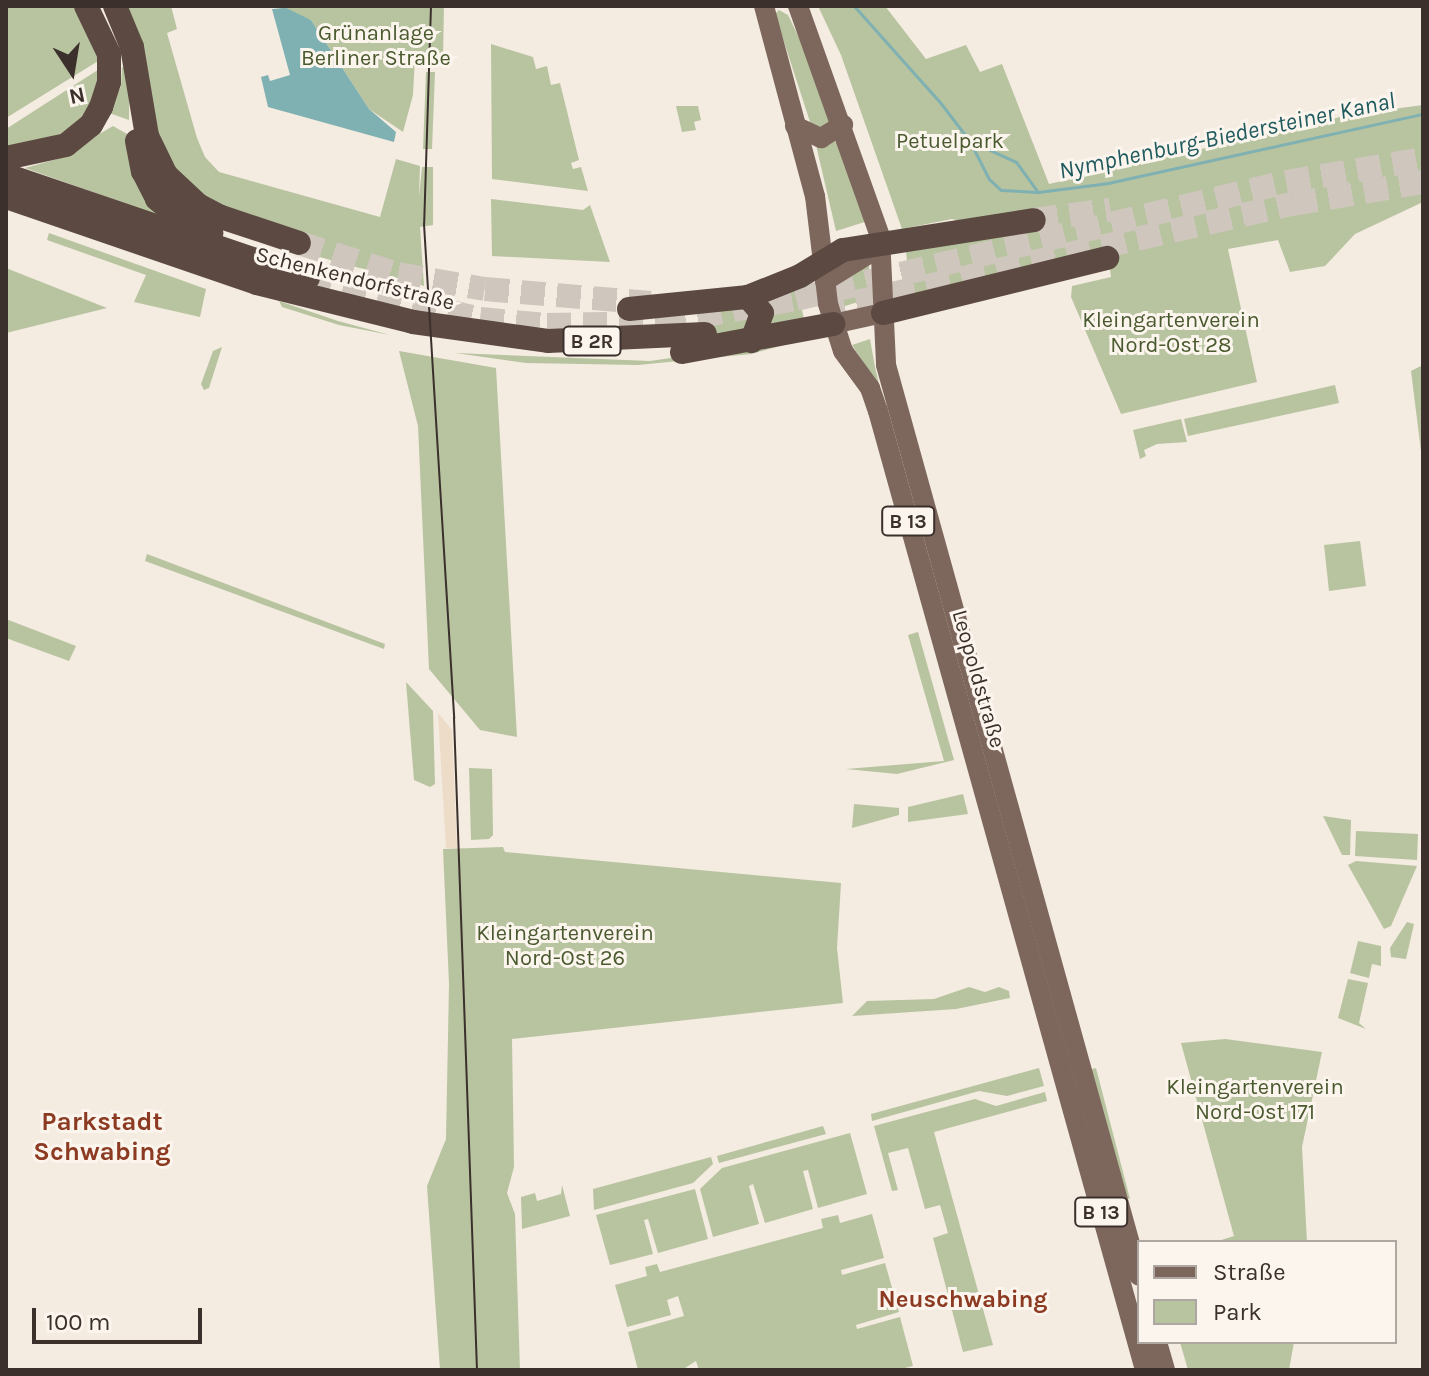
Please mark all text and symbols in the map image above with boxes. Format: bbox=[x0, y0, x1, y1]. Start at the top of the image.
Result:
park label: Grünanlage Berliner Straße bbox=[301, 20, 451, 72]
north arrow bbox=[32, 32, 112, 112]
text: N bbox=[67, 81, 87, 110]
water label: Nymphenburg-Biedersteiner Kanal bbox=[1056, 86, 1398, 186]
park label: Petuelpark bbox=[896, 129, 1004, 155]
street label: Schenkendorfstraße bbox=[253, 241, 457, 317]
park label: Kleingartenverein Nord-Ost 28 bbox=[1082, 307, 1260, 358]
road number: B 2R bbox=[562, 325, 622, 357]
road number: B 13 bbox=[880, 505, 936, 537]
street label: Leopoldstraße bbox=[946, 607, 1010, 751]
park label: Kleingartenverein Nord-Ost 26 bbox=[476, 920, 654, 972]
park label: Kleingartenverein Nord-Ost 171 bbox=[1166, 1074, 1344, 1126]
district label: Parkstadt Schwabing bbox=[33, 1106, 171, 1168]
road number: B 13 bbox=[1073, 1196, 1129, 1228]
legend bbox=[1137, 1240, 1397, 1344]
text: Straße bbox=[1213, 1258, 1285, 1286]
district label: Neuschwabing bbox=[878, 1286, 1048, 1314]
scale bar bbox=[36, 1292, 206, 1342]
text: Park bbox=[1213, 1298, 1262, 1326]
text: 100 m bbox=[46, 1308, 111, 1336]

